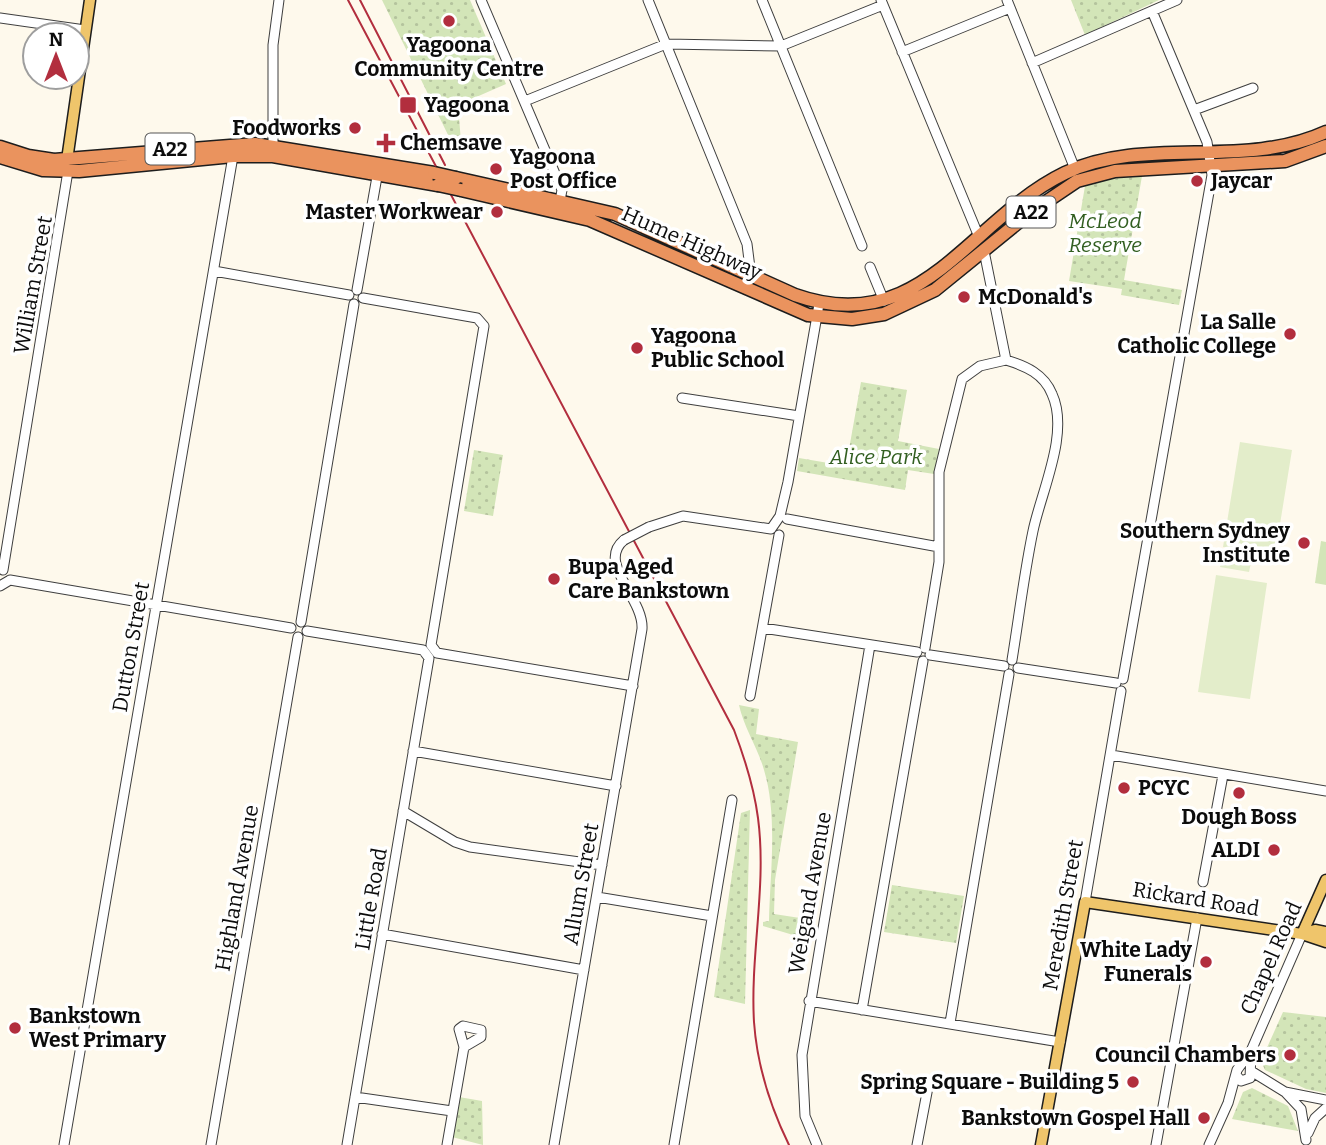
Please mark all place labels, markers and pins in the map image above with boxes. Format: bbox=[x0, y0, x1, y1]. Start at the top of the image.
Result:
marker: Yagoona Community Centre bbox=[441, 13, 457, 29]
place label: Yagoona Community Centre bbox=[354, 32, 544, 82]
place label: Yagoona bbox=[424, 92, 509, 118]
marker: Yagoona bbox=[398, 95, 418, 115]
place label: Foodworks bbox=[232, 115, 341, 141]
marker: Foodworks bbox=[347, 120, 363, 136]
place label: Chemsave bbox=[400, 130, 502, 156]
marker: Chemsave bbox=[378, 135, 394, 151]
place label: Yagoona Post Office bbox=[510, 144, 617, 194]
marker: Yagoona Post Office bbox=[488, 161, 504, 177]
place label: Jaycar bbox=[1210, 168, 1273, 194]
marker: Jaycar bbox=[1189, 173, 1205, 189]
place label: Master Workwear bbox=[305, 199, 483, 225]
marker: Master Workwear bbox=[489, 204, 505, 220]
place label: McDonald's bbox=[978, 284, 1093, 310]
marker: McDonald's bbox=[956, 289, 972, 305]
place label: La Salle Catholic College bbox=[1117, 309, 1276, 359]
place label: Yagoona Public School bbox=[651, 323, 785, 373]
marker: La Salle Catholic College bbox=[1282, 326, 1298, 342]
marker: Yagoona Public School bbox=[629, 340, 645, 356]
place label: Southern Sydney Institute bbox=[1120, 518, 1290, 568]
marker: Southern Sydney Institute bbox=[1296, 535, 1312, 551]
place label: Bupa Aged Care Bankstown bbox=[568, 554, 730, 604]
marker: Bupa Aged Care Bankstown bbox=[546, 571, 562, 587]
place label: PCYC bbox=[1138, 775, 1190, 801]
marker: PCYC bbox=[1116, 780, 1132, 796]
marker: Dough Boss bbox=[1231, 785, 1247, 801]
place label: Dough Boss bbox=[1181, 804, 1297, 830]
place label: ALDI bbox=[1211, 837, 1260, 863]
marker: ALDI bbox=[1266, 842, 1282, 858]
place label: White Lady Funerals bbox=[1080, 937, 1192, 987]
marker: White Lady Funerals bbox=[1198, 954, 1214, 970]
place label: Bankstown West Primary bbox=[29, 1003, 166, 1053]
marker: Bankstown West Primary bbox=[7, 1020, 23, 1036]
place label: Council Chambers bbox=[1095, 1042, 1276, 1068]
marker: Council Chambers bbox=[1282, 1047, 1298, 1063]
place label: Spring Square - Building 5 bbox=[860, 1069, 1119, 1095]
marker: Spring Square - Building 5 bbox=[1125, 1074, 1141, 1090]
place label: Bankstown Gospel Hall bbox=[961, 1105, 1190, 1131]
marker: Bankstown Gospel Hall bbox=[1196, 1110, 1212, 1126]

